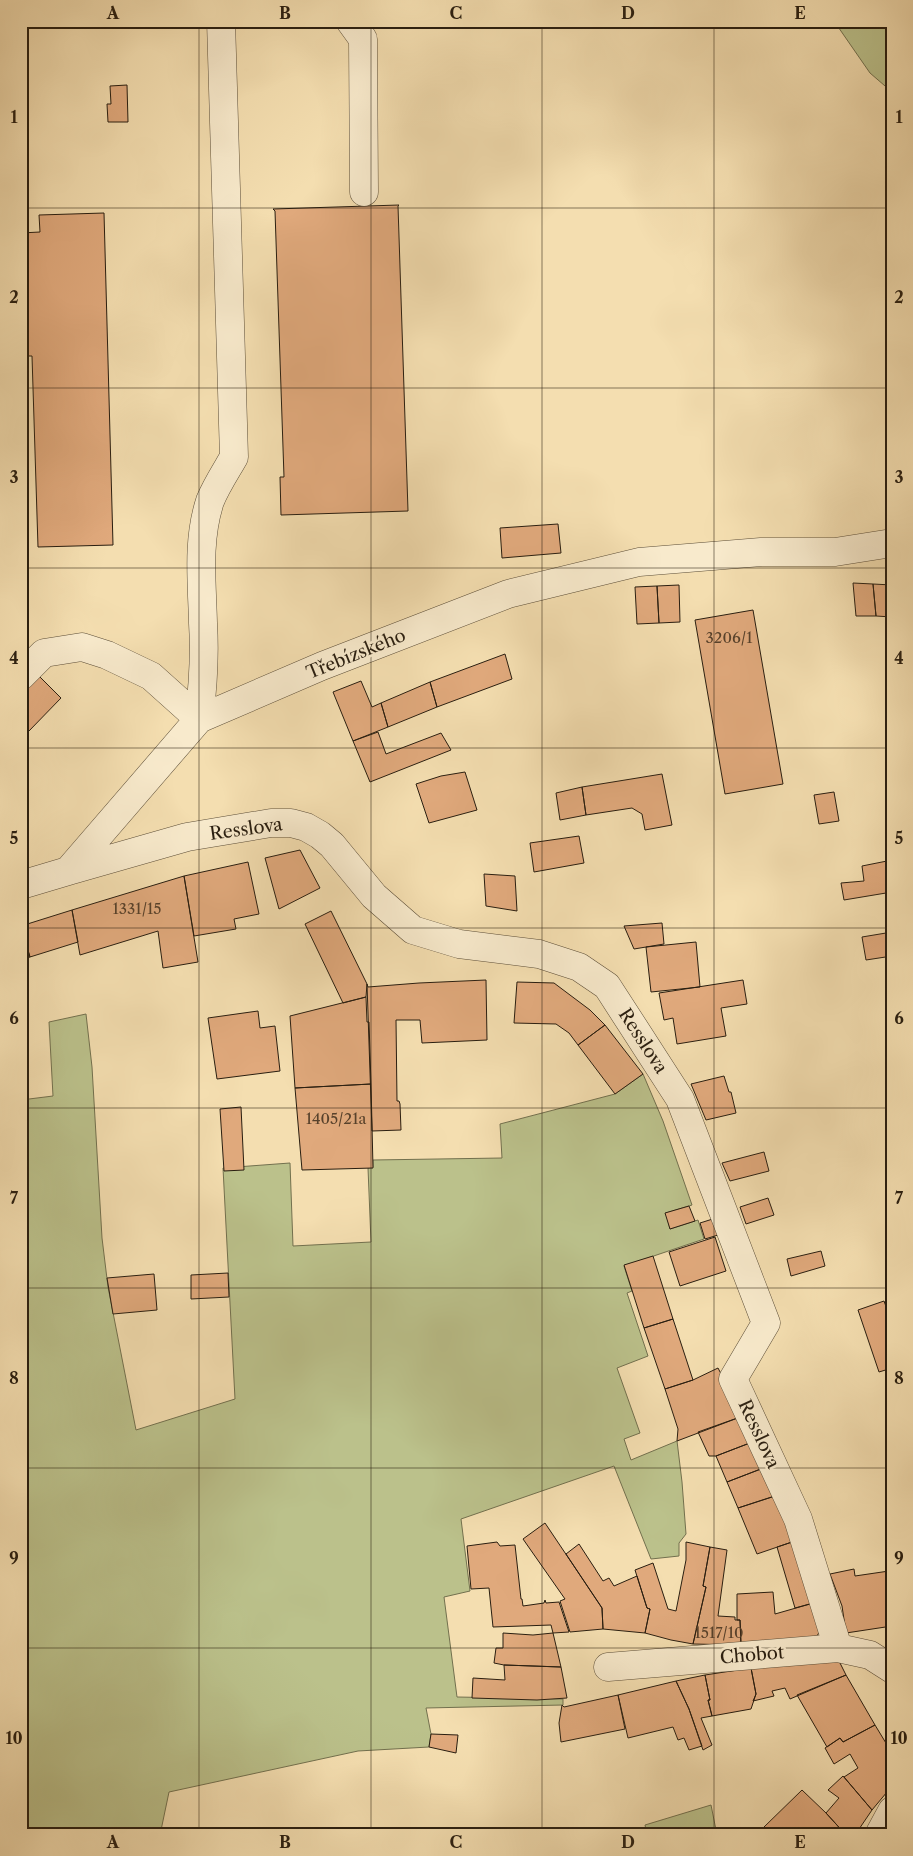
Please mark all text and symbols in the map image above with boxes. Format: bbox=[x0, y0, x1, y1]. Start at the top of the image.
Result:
text: A bbox=[106, 3, 120, 23]
text: B bbox=[279, 3, 291, 23]
text: C bbox=[450, 3, 462, 23]
text: D bbox=[621, 3, 635, 23]
text: E bbox=[794, 3, 806, 23]
text: 1 bbox=[10, 107, 18, 127]
text: 1 bbox=[895, 107, 903, 127]
text: 2 bbox=[9, 287, 19, 307]
text: 2 bbox=[894, 287, 904, 307]
text: 3 bbox=[9, 467, 19, 487]
text: 3 bbox=[894, 467, 904, 487]
street label: Třebízského bbox=[303, 624, 409, 684]
house number: 3206/1 bbox=[706, 628, 753, 647]
text: 4 bbox=[9, 648, 19, 668]
text: 4 bbox=[894, 648, 904, 668]
street label: Resslova bbox=[208, 813, 284, 845]
text: 5 bbox=[10, 828, 19, 848]
text: 5 bbox=[895, 828, 904, 848]
house number: 1331/15 bbox=[113, 899, 162, 918]
street label: Resslova bbox=[614, 1004, 672, 1078]
text: 6 bbox=[9, 1008, 19, 1028]
text: 6 bbox=[894, 1008, 904, 1028]
house number: 1405/21a bbox=[306, 1109, 366, 1128]
text: 7 bbox=[10, 1188, 19, 1208]
text: 7 bbox=[895, 1188, 904, 1208]
text: 8 bbox=[9, 1368, 19, 1388]
text: 8 bbox=[894, 1368, 904, 1388]
street label: Resslova bbox=[734, 1396, 785, 1472]
text: 9 bbox=[9, 1548, 19, 1568]
text: 9 bbox=[894, 1548, 904, 1568]
house number: 1517/10 bbox=[695, 1623, 743, 1642]
street label: Chobot bbox=[719, 1641, 786, 1669]
text: 10 bbox=[5, 1728, 23, 1748]
text: 10 bbox=[890, 1728, 908, 1748]
text: A bbox=[106, 1832, 120, 1852]
text: B bbox=[279, 1832, 291, 1852]
text: C bbox=[450, 1832, 462, 1852]
text: D bbox=[621, 1832, 635, 1852]
text: E bbox=[794, 1832, 806, 1852]

